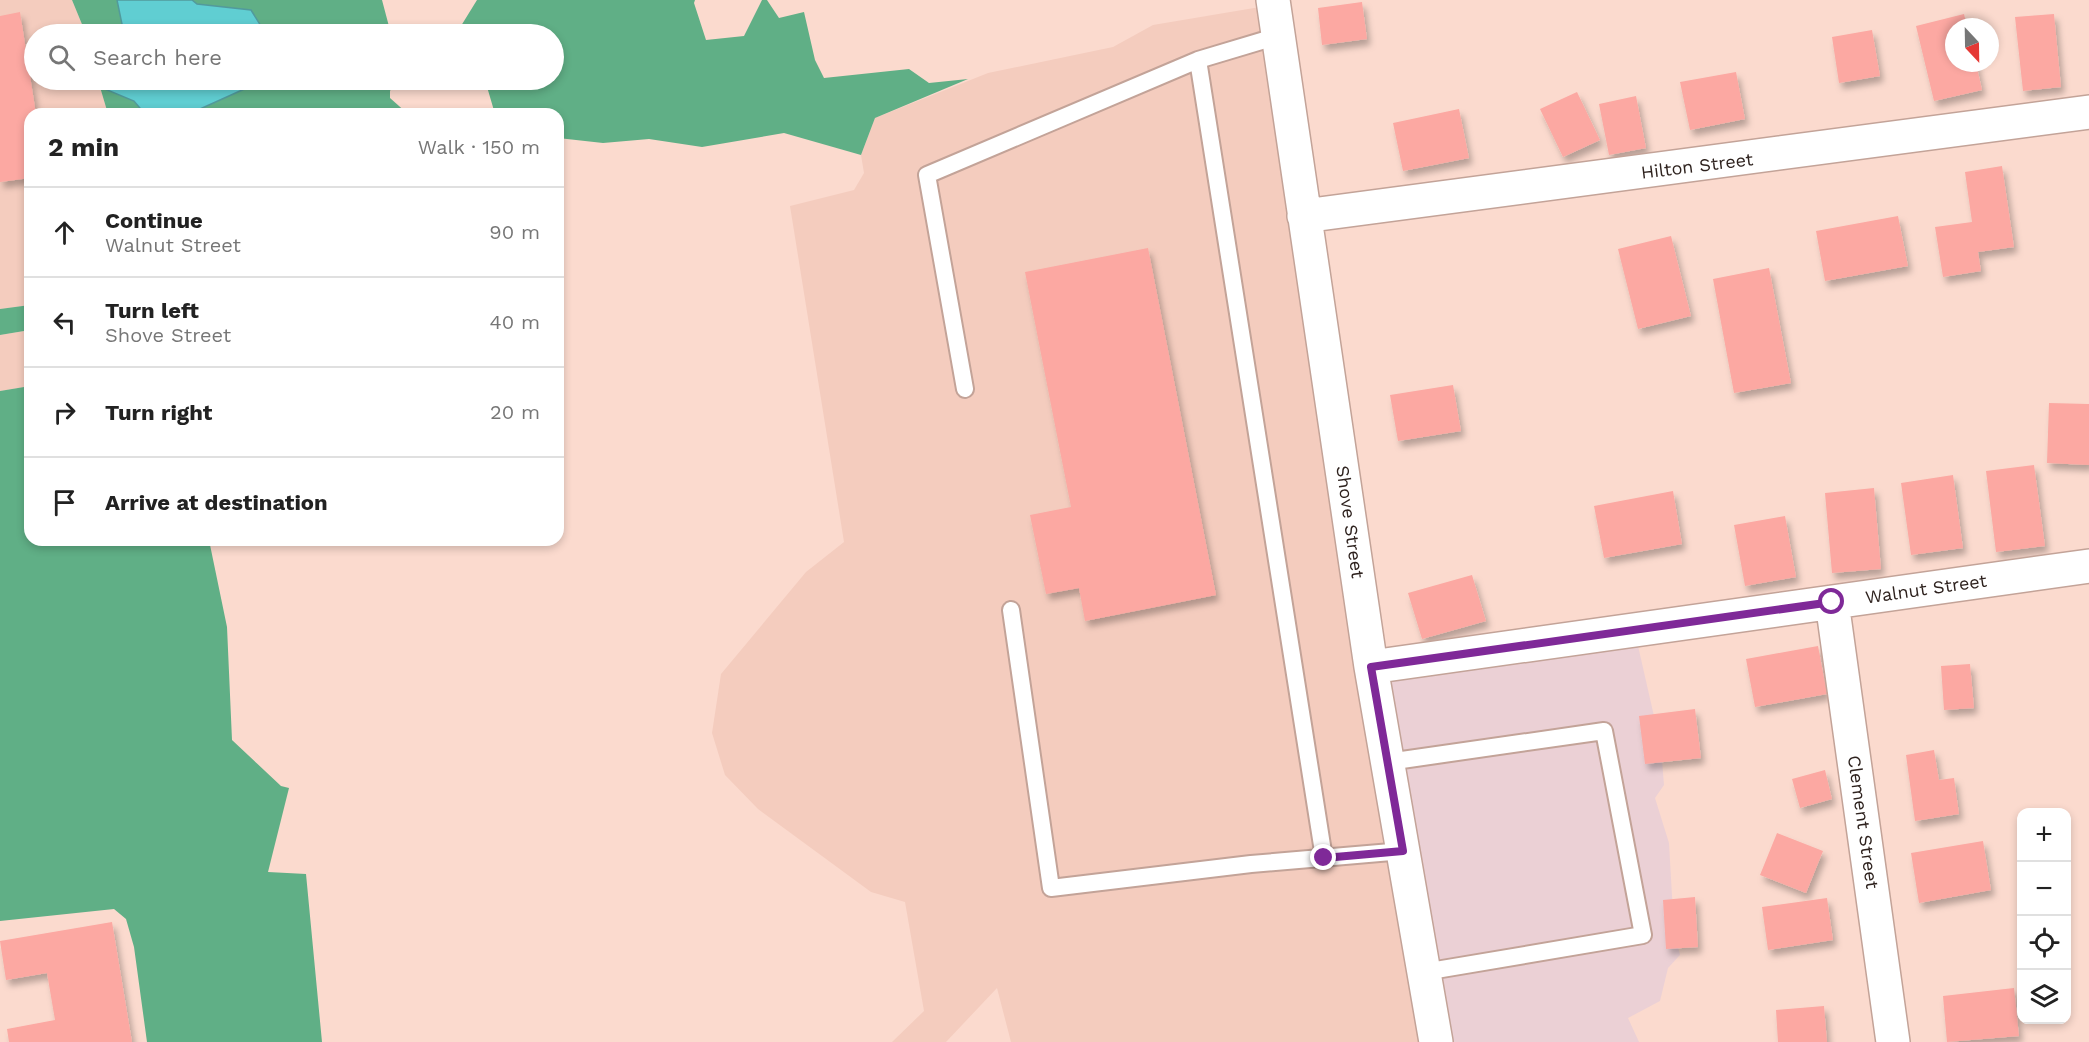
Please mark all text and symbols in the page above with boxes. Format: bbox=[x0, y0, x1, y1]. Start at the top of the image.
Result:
north arrow bbox=[1945, 18, 1999, 72]
search box bbox=[24, 24, 564, 90]
icon: search bbox=[45, 41, 78, 74]
text: Search here bbox=[93, 45, 222, 70]
text: 2 min bbox=[48, 132, 119, 162]
text: Walk · 150 m bbox=[418, 135, 540, 159]
street label: Hilton Street bbox=[1640, 148, 1755, 183]
text: Continue bbox=[105, 208, 203, 233]
icon: ahead bbox=[48, 216, 81, 249]
text: 90 m bbox=[489, 220, 540, 244]
text: Walnut Street bbox=[105, 233, 241, 257]
text: Turn left bbox=[105, 298, 199, 323]
icon: left bbox=[48, 306, 81, 339]
text: 40 m bbox=[489, 310, 540, 334]
text: Shove Street bbox=[105, 323, 231, 347]
icon: right bbox=[48, 396, 81, 429]
text: Turn right bbox=[105, 400, 212, 425]
text: 20 m bbox=[490, 400, 540, 424]
street label: Shove Street bbox=[1332, 464, 1369, 580]
icon: arrive bbox=[48, 486, 81, 519]
text: Arrive at destination bbox=[105, 490, 328, 515]
street label: Walnut Street bbox=[1864, 570, 1988, 607]
route start bbox=[1818, 588, 1844, 614]
street label: Clement Street bbox=[1844, 754, 1883, 891]
map controls bbox=[2017, 808, 2071, 1024]
button: + bbox=[2017, 808, 2071, 862]
route end bbox=[1310, 844, 1336, 870]
button: − bbox=[2017, 862, 2071, 916]
button: locate bbox=[2017, 916, 2071, 970]
button: layers bbox=[2017, 970, 2071, 1024]

